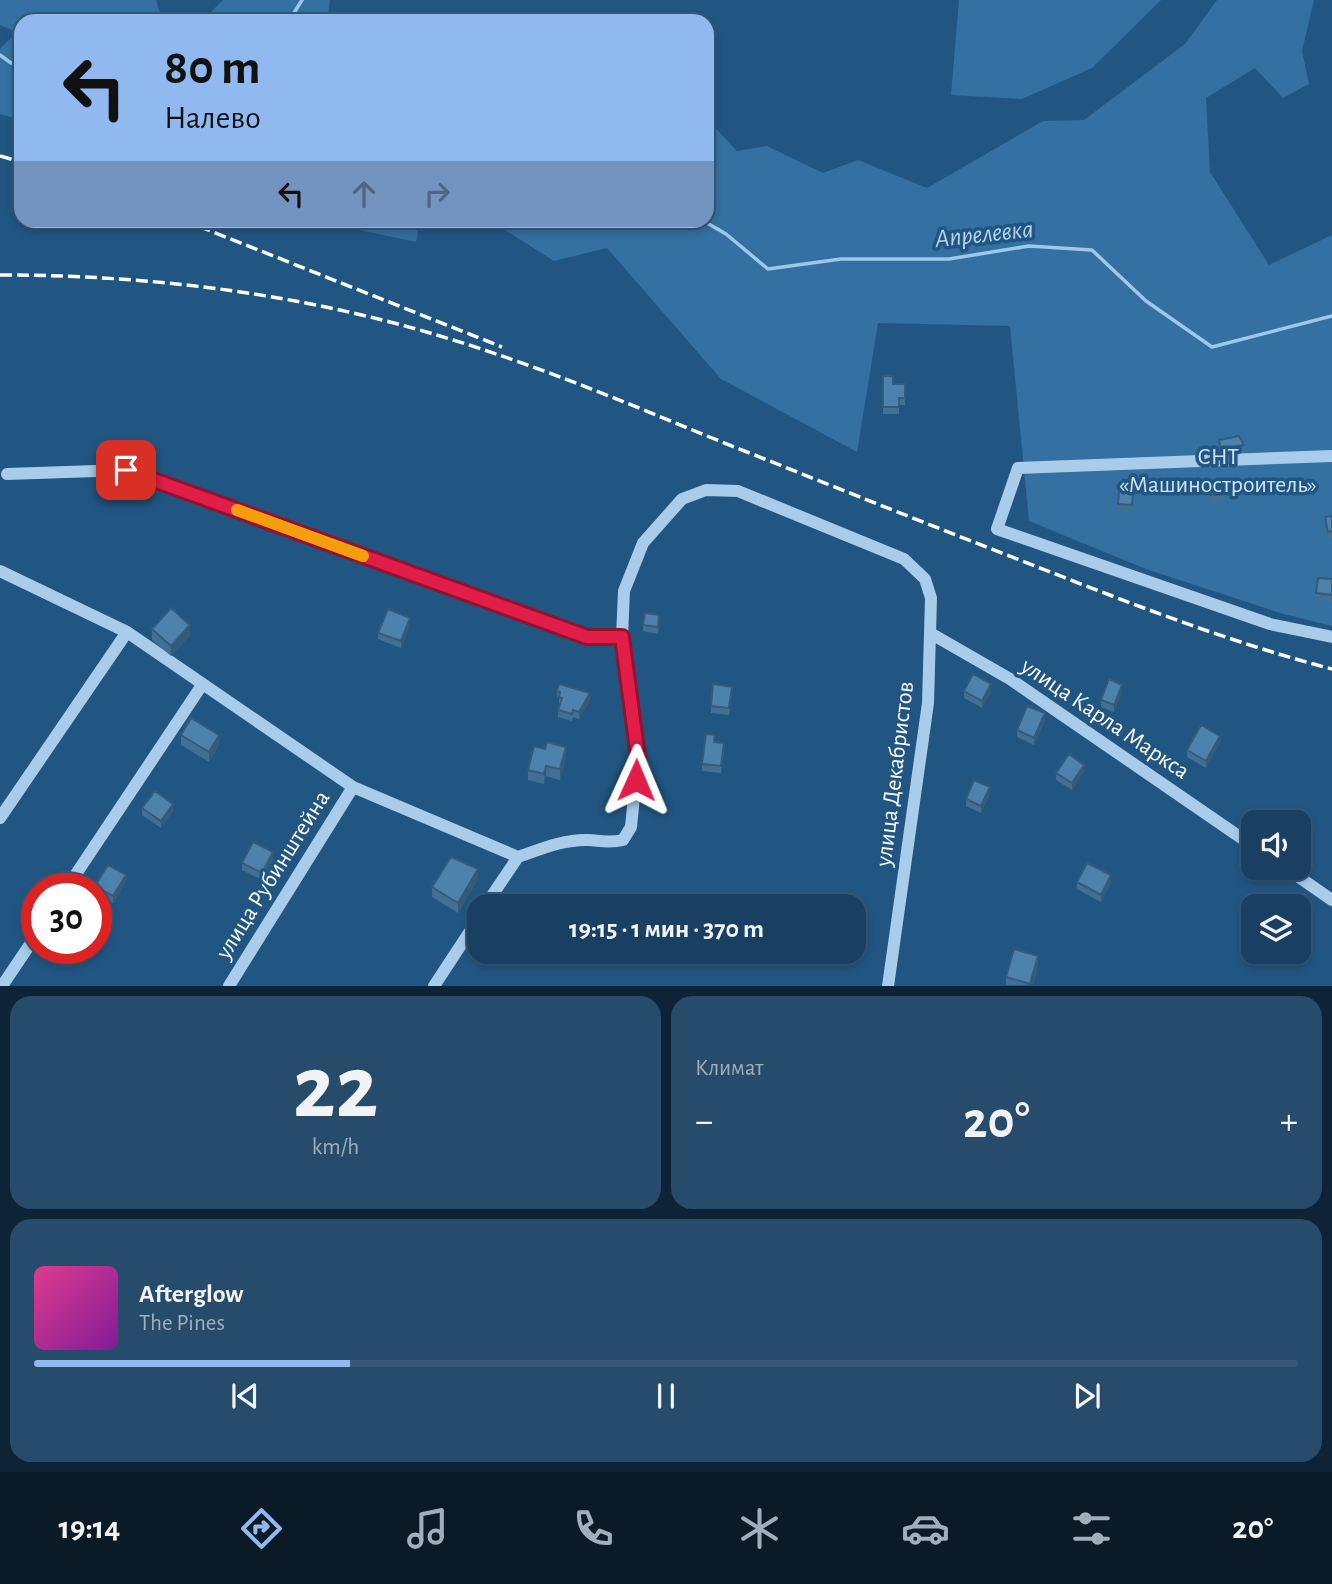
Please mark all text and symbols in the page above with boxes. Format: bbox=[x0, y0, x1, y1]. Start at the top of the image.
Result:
icon: left bbox=[49, 42, 140, 133]
text: 80 m bbox=[164, 44, 261, 93]
text: Налево bbox=[164, 102, 261, 134]
icon: left bbox=[272, 175, 310, 213]
icon: ahead bbox=[345, 175, 383, 213]
icon: right bbox=[418, 175, 456, 213]
water label: Апрелевка bbox=[932, 216, 1035, 252]
pin bbox=[96, 440, 156, 500]
park label: СНТ «Машиностроитель» bbox=[1119, 445, 1317, 497]
icon: arrive bbox=[107, 451, 145, 489]
street label: улица Карла Маркса bbox=[1016, 653, 1194, 784]
street label: улица Декабристов bbox=[872, 680, 918, 869]
position arrow bbox=[599, 743, 673, 817]
street label: улица Рубинштейна bbox=[211, 787, 334, 964]
map controls bbox=[1241, 810, 1311, 964]
button: sound bbox=[1241, 810, 1311, 880]
speed limit sign: 30 bbox=[21, 873, 112, 964]
button: layers bbox=[1241, 894, 1311, 964]
text: 19:15 · 1 мин · 370 m bbox=[569, 916, 764, 942]
text: 22 bbox=[293, 1043, 378, 1134]
text: Климат bbox=[695, 1057, 764, 1080]
text: 20° bbox=[963, 1095, 1030, 1147]
text: − bbox=[695, 1103, 713, 1141]
text: + bbox=[1280, 1103, 1298, 1141]
text: km/h bbox=[312, 1136, 359, 1159]
text: Afterglow bbox=[139, 1281, 243, 1307]
text: The Pines bbox=[139, 1312, 225, 1335]
icon: previous bbox=[226, 1377, 264, 1415]
icon: pause bbox=[647, 1377, 685, 1415]
icon: next bbox=[1068, 1377, 1106, 1415]
icon: directions bbox=[237, 1504, 286, 1553]
icon: music bbox=[403, 1504, 452, 1553]
icon: phone bbox=[569, 1504, 618, 1553]
icon: climate bbox=[735, 1504, 784, 1553]
icon: car bbox=[901, 1504, 950, 1553]
icon: filters bbox=[1067, 1504, 1116, 1553]
text: 19:14 bbox=[58, 1512, 120, 1544]
text: 20° bbox=[1232, 1512, 1273, 1544]

